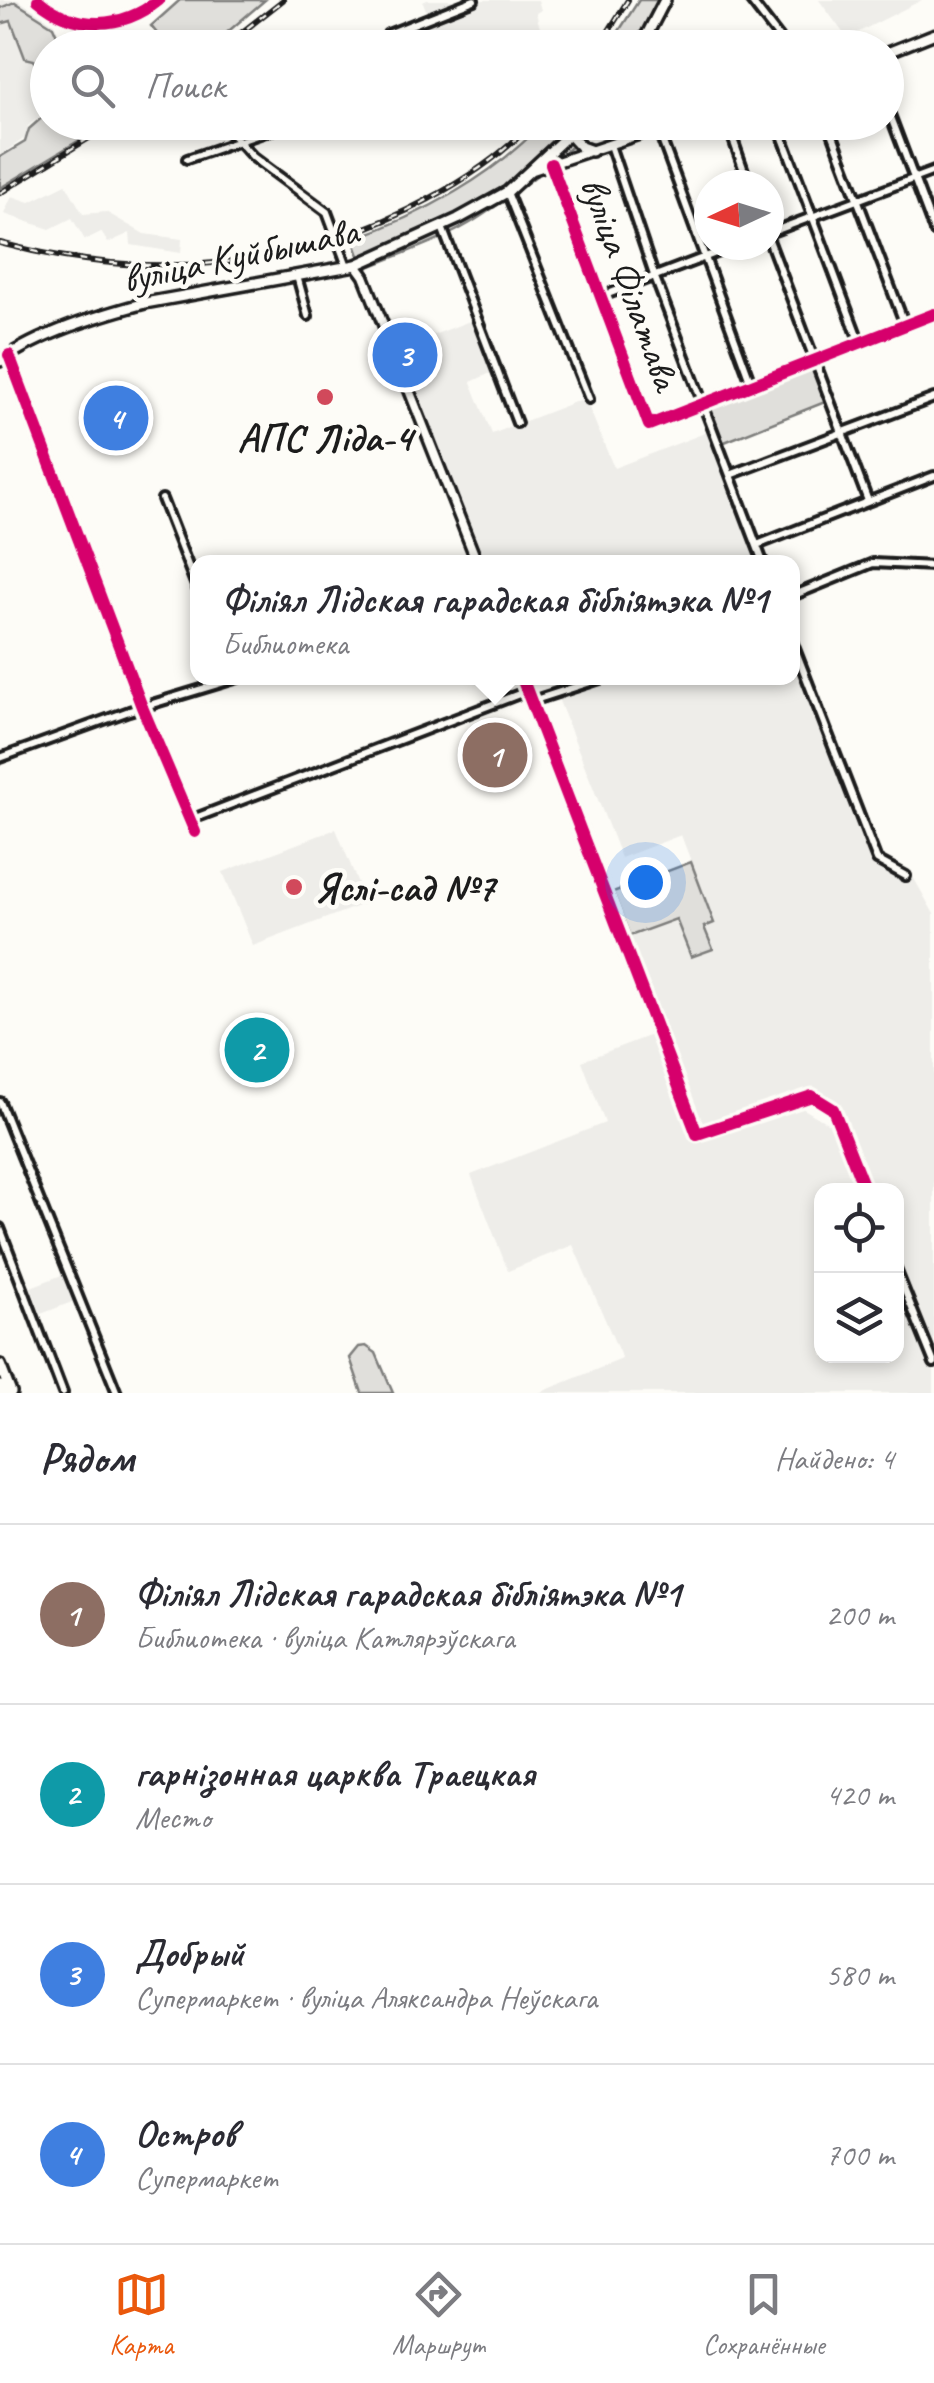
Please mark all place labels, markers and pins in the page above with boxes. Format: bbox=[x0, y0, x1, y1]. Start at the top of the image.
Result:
pin: 3 bbox=[372, 318, 438, 392]
pin: 4 bbox=[84, 380, 148, 456]
marker: АПС Ліда-4 bbox=[314, 386, 336, 408]
place label: АПС Ліда-4 bbox=[238, 413, 417, 463]
pin: 1 bbox=[462, 718, 528, 792]
place label: Яслі-сад №7 bbox=[314, 863, 499, 913]
marker: Яслі-сад №7 bbox=[283, 876, 305, 898]
pin: 2 bbox=[224, 1012, 290, 1088]

